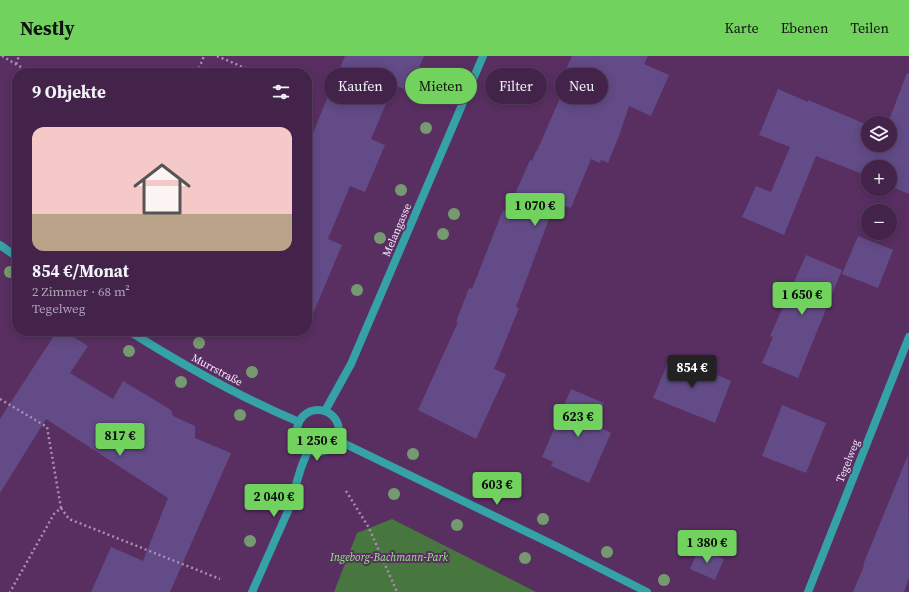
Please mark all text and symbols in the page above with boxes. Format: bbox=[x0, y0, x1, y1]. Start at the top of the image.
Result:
text: Nestly bbox=[20, 15, 75, 41]
text: Karte bbox=[724, 18, 759, 38]
text: Ebenen bbox=[781, 18, 828, 38]
text: Teilen bbox=[850, 18, 889, 38]
chip: Kaufen bbox=[324, 68, 397, 104]
chip: Mieten bbox=[405, 68, 477, 104]
chip: Filter bbox=[485, 68, 547, 104]
chip: Neu bbox=[555, 68, 608, 104]
text: 9 Objekte bbox=[32, 80, 106, 104]
icon: filters bbox=[270, 81, 292, 103]
map controls bbox=[861, 116, 897, 240]
button: layers bbox=[861, 116, 897, 152]
icon: home bbox=[126, 153, 198, 225]
button: + bbox=[861, 160, 897, 196]
pin: 1 070 € bbox=[498, 193, 572, 227]
text: 1 070 € bbox=[515, 197, 555, 214]
street label: Melangasse bbox=[379, 201, 415, 259]
button: − bbox=[861, 204, 897, 240]
text: 854 €/Monat bbox=[32, 259, 129, 283]
pin: 1 650 € bbox=[765, 282, 839, 316]
text: 2 Zimmer · 68 m² bbox=[32, 283, 130, 300]
text: 1 650 € bbox=[782, 286, 822, 303]
text: Tegelweg bbox=[32, 300, 85, 317]
street label: Murrstraße bbox=[189, 350, 246, 390]
pin: 854 € bbox=[664, 355, 720, 389]
text: 854 € bbox=[677, 359, 707, 376]
pin: 623 € bbox=[550, 404, 606, 438]
text: 623 € bbox=[563, 408, 593, 425]
pin: 817 € bbox=[92, 423, 148, 457]
text: 817 € bbox=[105, 427, 135, 444]
pin: 1 250 € bbox=[280, 428, 354, 462]
text: 1 250 € bbox=[297, 432, 337, 449]
street label: Tegelweg bbox=[833, 437, 864, 485]
pin: 603 € bbox=[469, 472, 525, 506]
text: 603 € bbox=[482, 476, 512, 493]
pin: 2 040 € bbox=[237, 484, 311, 518]
text: 2 040 € bbox=[254, 488, 294, 505]
pin: 1 380 € bbox=[670, 530, 744, 564]
text: 1 380 € bbox=[687, 534, 727, 551]
park label: Ingeborg-Bachmann-Park bbox=[329, 550, 449, 565]

